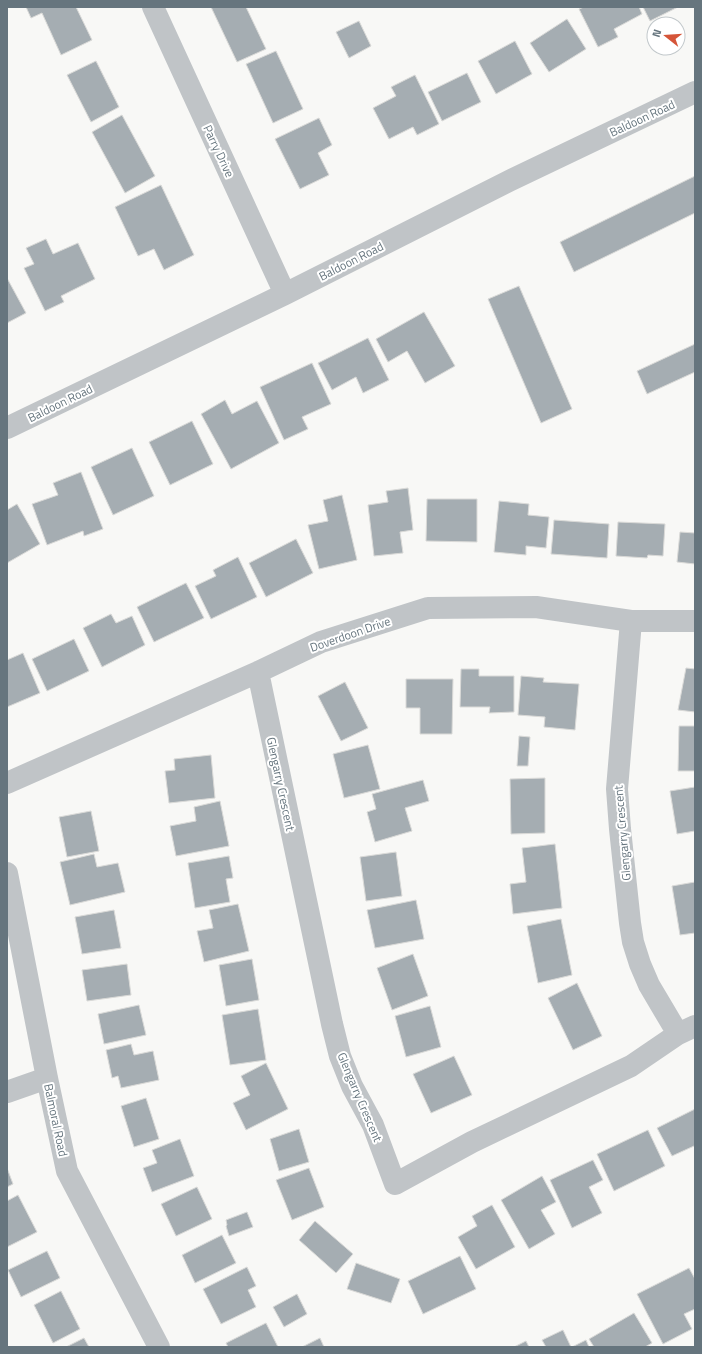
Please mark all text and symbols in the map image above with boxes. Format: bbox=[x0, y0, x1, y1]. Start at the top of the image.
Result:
north arrow bbox=[646, 16, 686, 56]
text: N bbox=[648, 27, 665, 39]
street label: Baldoon Road bbox=[606, 95, 678, 141]
street label: Parry Drive bbox=[199, 122, 239, 180]
street label: Baldoon Road bbox=[315, 237, 387, 285]
street label: Baldoon Road bbox=[24, 379, 96, 427]
street label: Doverdoon Drive bbox=[307, 611, 393, 657]
street label: Glengarry Crescent bbox=[262, 735, 300, 833]
street label: Glengarry Crescent bbox=[608, 784, 636, 881]
street label: Glengarry Crescent bbox=[333, 1049, 388, 1145]
street label: Balmoral Road bbox=[39, 1082, 73, 1158]

